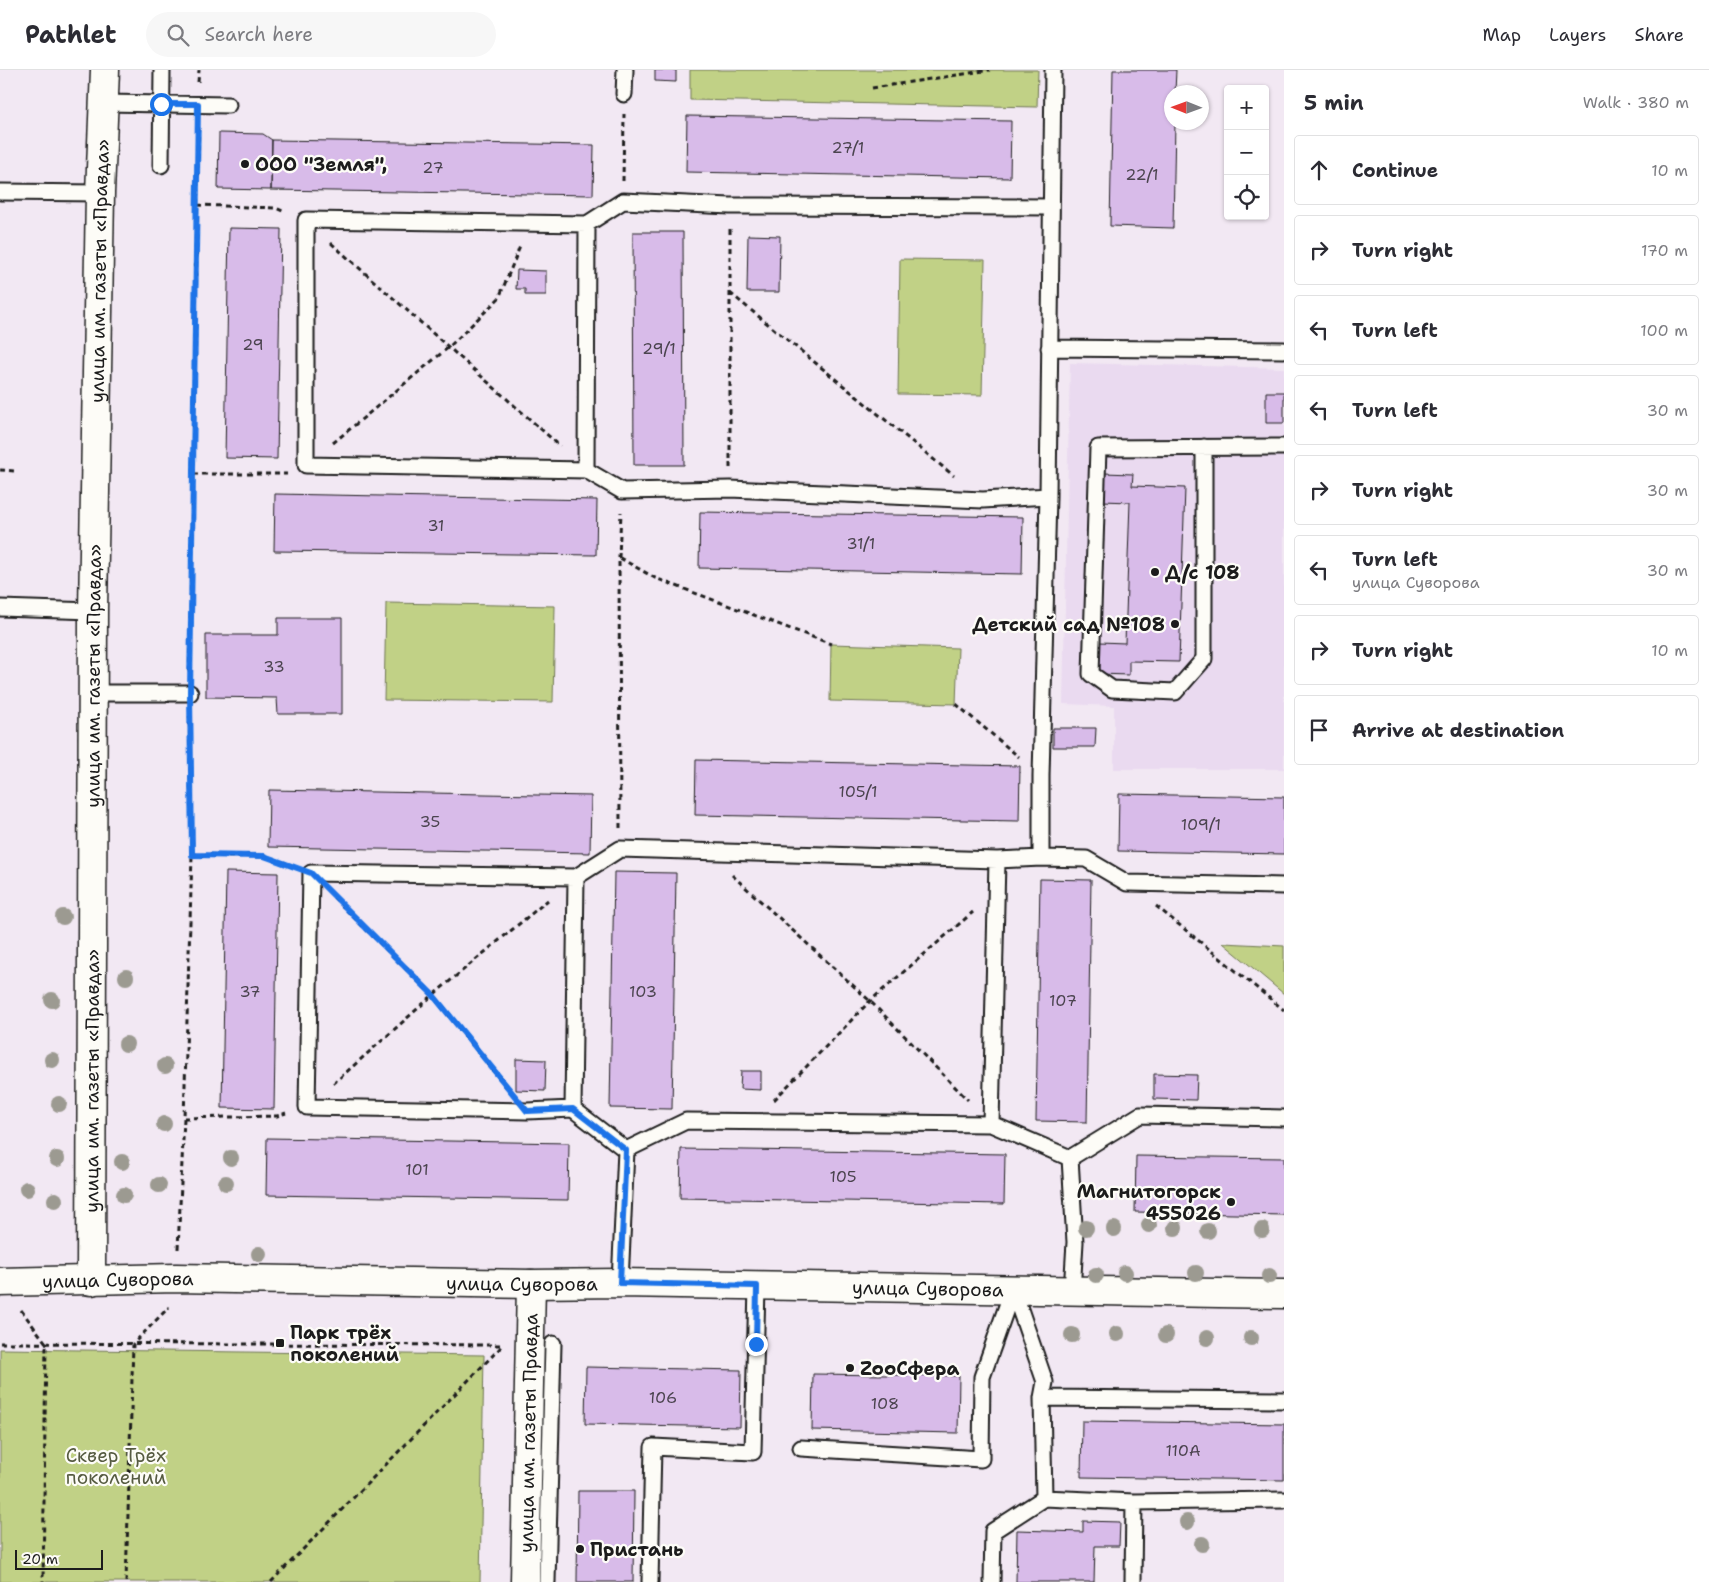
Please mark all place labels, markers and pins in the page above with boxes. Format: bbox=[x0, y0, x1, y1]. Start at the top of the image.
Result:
place label: ООО "Земля", bbox=[255, 152, 387, 177]
marker: ООО "Земля", bbox=[239, 158, 251, 170]
place label: Д/с 108 bbox=[1165, 560, 1240, 585]
marker: Д/с 108 bbox=[1149, 566, 1161, 578]
place label: Детский сад №108 bbox=[972, 612, 1165, 637]
marker: Детский сад №108 bbox=[1169, 618, 1181, 630]
place label: Магнитогорск 455026 bbox=[1077, 1179, 1221, 1226]
marker: Магнитогорск 455026 bbox=[1225, 1196, 1237, 1208]
place label: Парк трёх поколений bbox=[290, 1320, 399, 1367]
marker: Парк трёх поколений bbox=[274, 1337, 286, 1349]
place label: ZooСфера bbox=[860, 1356, 959, 1381]
marker: ZooСфера bbox=[844, 1362, 856, 1374]
place label: Пристань bbox=[590, 1537, 684, 1562]
marker: Пристань bbox=[574, 1543, 586, 1555]

